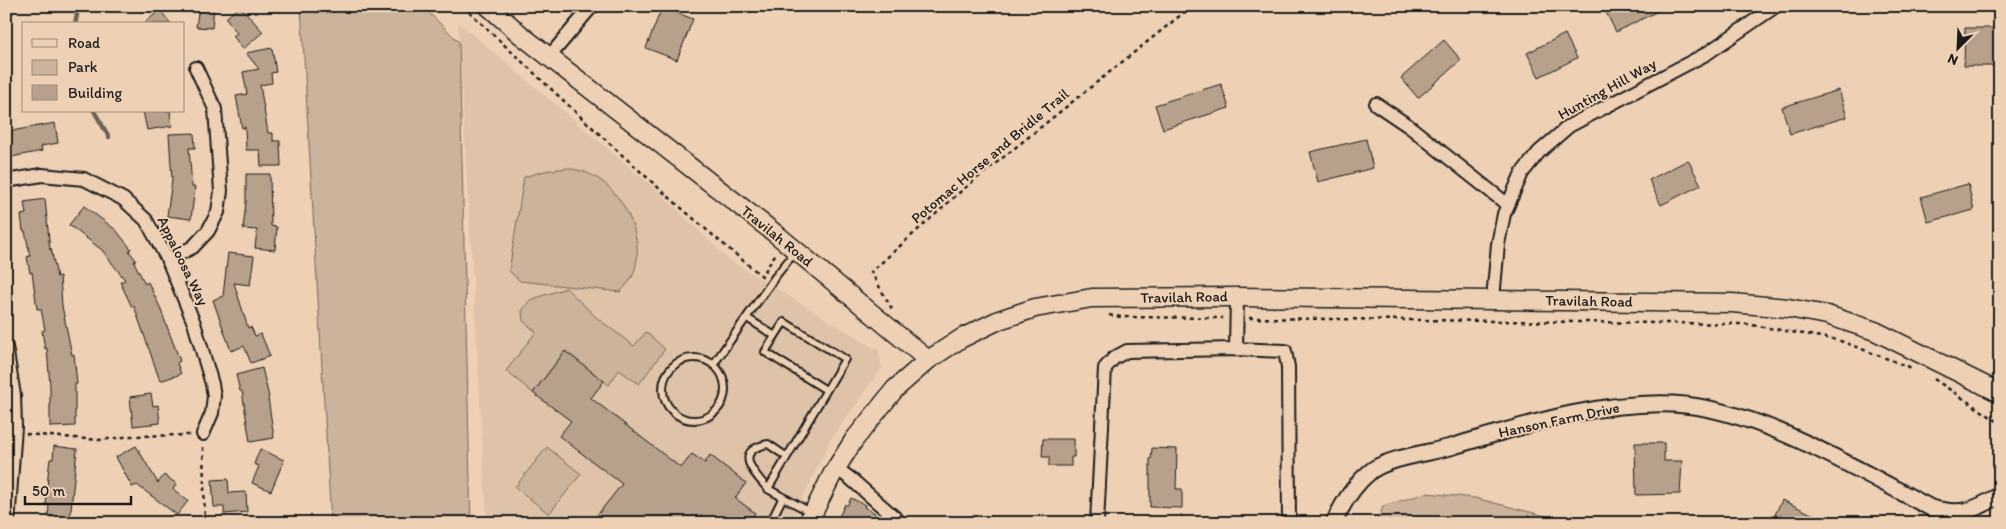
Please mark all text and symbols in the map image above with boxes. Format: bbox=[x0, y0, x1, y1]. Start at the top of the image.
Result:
legend bbox=[22, 22, 185, 112]
north arrow bbox=[1934, 22, 1984, 72]
text: Road bbox=[68, 34, 101, 52]
text: N bbox=[1945, 50, 1961, 69]
street label: Hunting Hill Way bbox=[1555, 55, 1659, 123]
text: Park bbox=[68, 58, 98, 76]
text: Building bbox=[68, 84, 122, 102]
street label: Potomac Horse and Bridle Trail bbox=[907, 84, 1073, 227]
street label: Travilah Road bbox=[737, 201, 817, 271]
street label: Appaloosa Way bbox=[154, 213, 212, 309]
street label: Travilah Road bbox=[1140, 287, 1228, 307]
street label: Travilah Road bbox=[1545, 291, 1633, 311]
street label: Hanson Farm Drive bbox=[1497, 398, 1621, 442]
scale bar bbox=[25, 474, 131, 506]
text: 50 m bbox=[32, 482, 65, 500]

